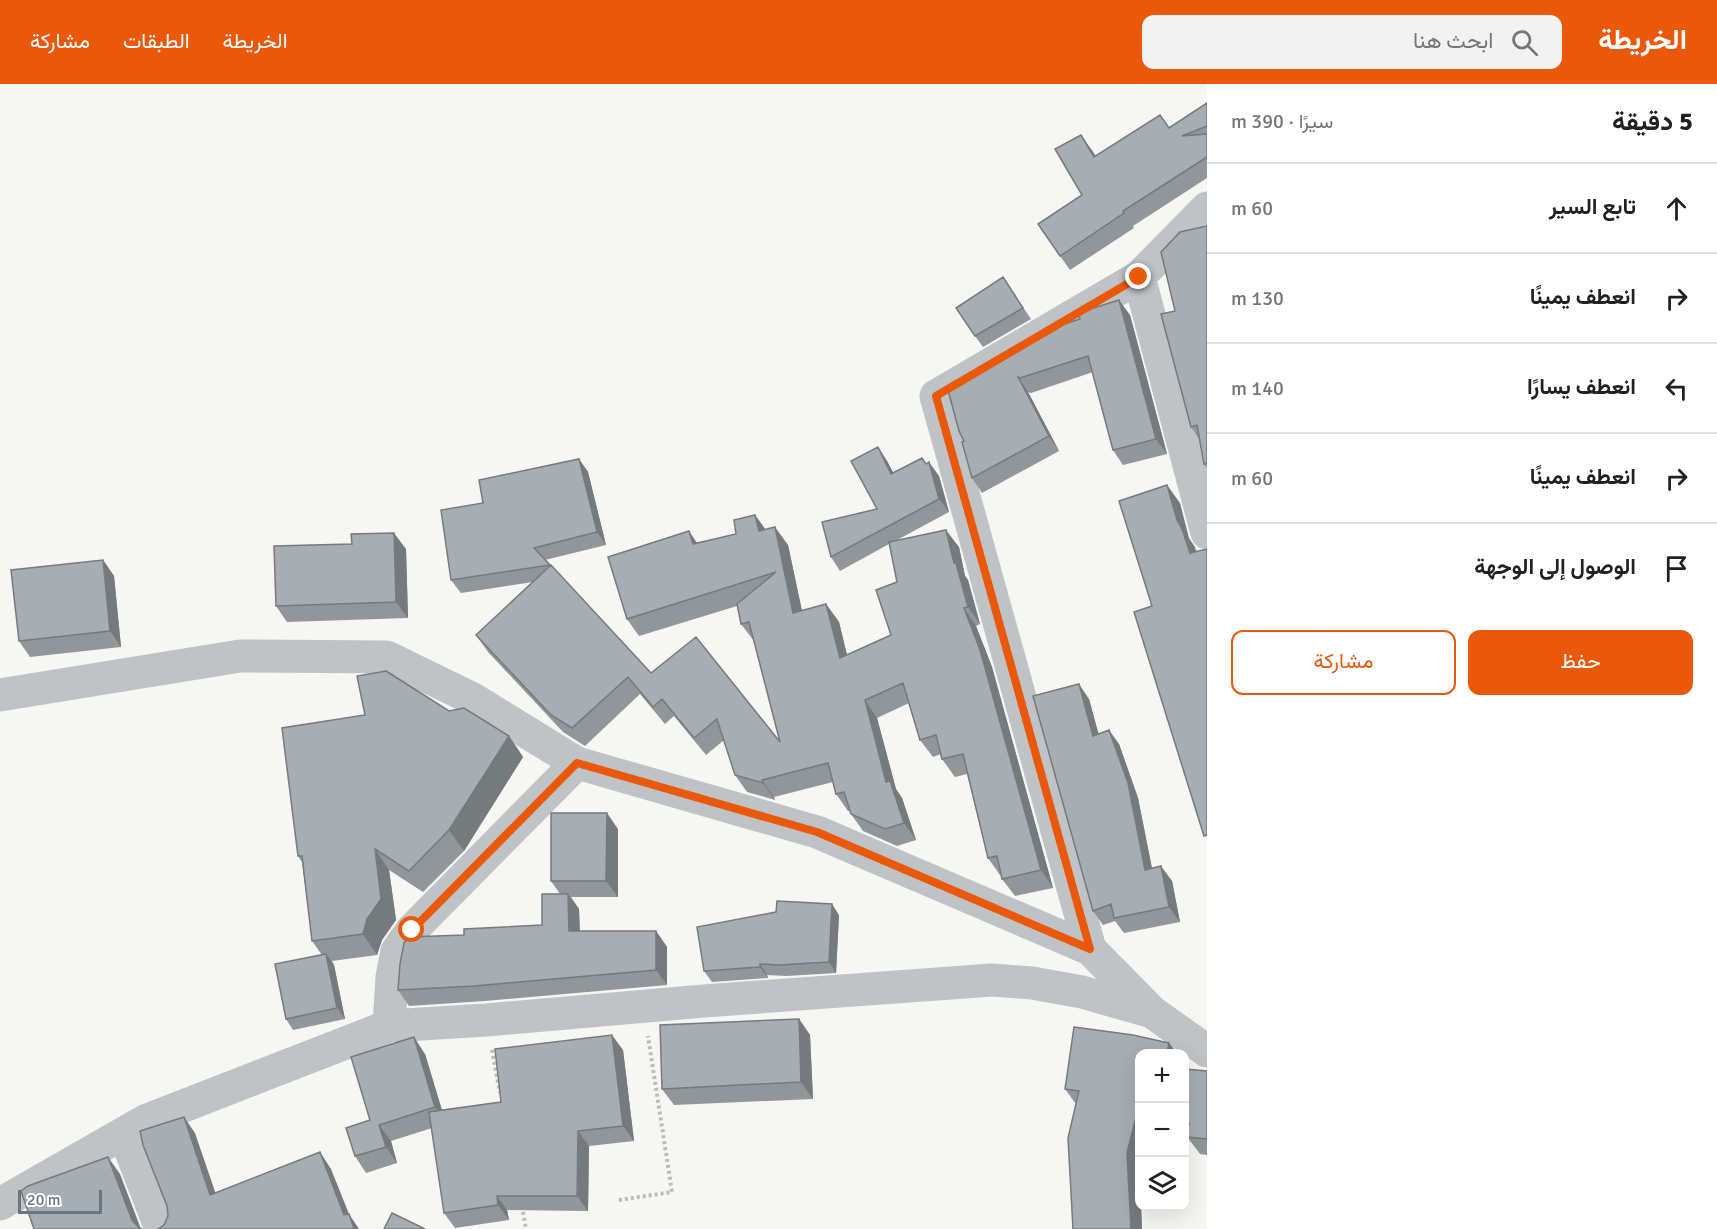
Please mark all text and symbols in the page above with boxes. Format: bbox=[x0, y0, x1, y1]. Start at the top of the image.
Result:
search box bbox=[1142, 15, 1562, 69]
text: الخريطة bbox=[1598, 23, 1687, 57]
icon: search bbox=[1508, 26, 1541, 59]
text: ابحث هنا bbox=[1413, 27, 1493, 54]
text: مشاركة bbox=[30, 28, 90, 54]
text: الطبقات bbox=[123, 28, 190, 54]
text: الخريطة bbox=[223, 28, 288, 54]
text: 5 دقيقة bbox=[1612, 106, 1693, 138]
text: سيرًا · 390 m bbox=[1231, 109, 1333, 134]
icon: ahead bbox=[1660, 192, 1693, 225]
text: تابع السير bbox=[1549, 193, 1636, 220]
text: 60 m bbox=[1231, 196, 1273, 221]
route end bbox=[1125, 263, 1151, 289]
icon: right bbox=[1660, 282, 1693, 315]
text: انعطف يمينًا bbox=[1530, 283, 1636, 310]
text: 130 m bbox=[1231, 286, 1284, 311]
icon: left bbox=[1660, 372, 1693, 405]
text: انعطف يسارًا bbox=[1527, 373, 1636, 400]
text: 140 m bbox=[1231, 376, 1284, 401]
icon: right bbox=[1660, 462, 1693, 495]
text: انعطف يمينًا bbox=[1530, 463, 1636, 490]
text: 60 m bbox=[1231, 466, 1273, 491]
icon: arrive bbox=[1660, 552, 1693, 585]
text: الوصول إلى الوجهة bbox=[1474, 553, 1636, 580]
button: مشاركة bbox=[1231, 630, 1456, 695]
button: حفظ bbox=[1468, 630, 1693, 695]
route start bbox=[398, 916, 424, 942]
map controls bbox=[1135, 1049, 1189, 1211]
button: + bbox=[1135, 1049, 1189, 1103]
button: − bbox=[1135, 1103, 1189, 1157]
button: layers bbox=[1135, 1157, 1189, 1211]
scale bar bbox=[18, 1187, 102, 1214]
text: 20 m bbox=[27, 1190, 61, 1210]

